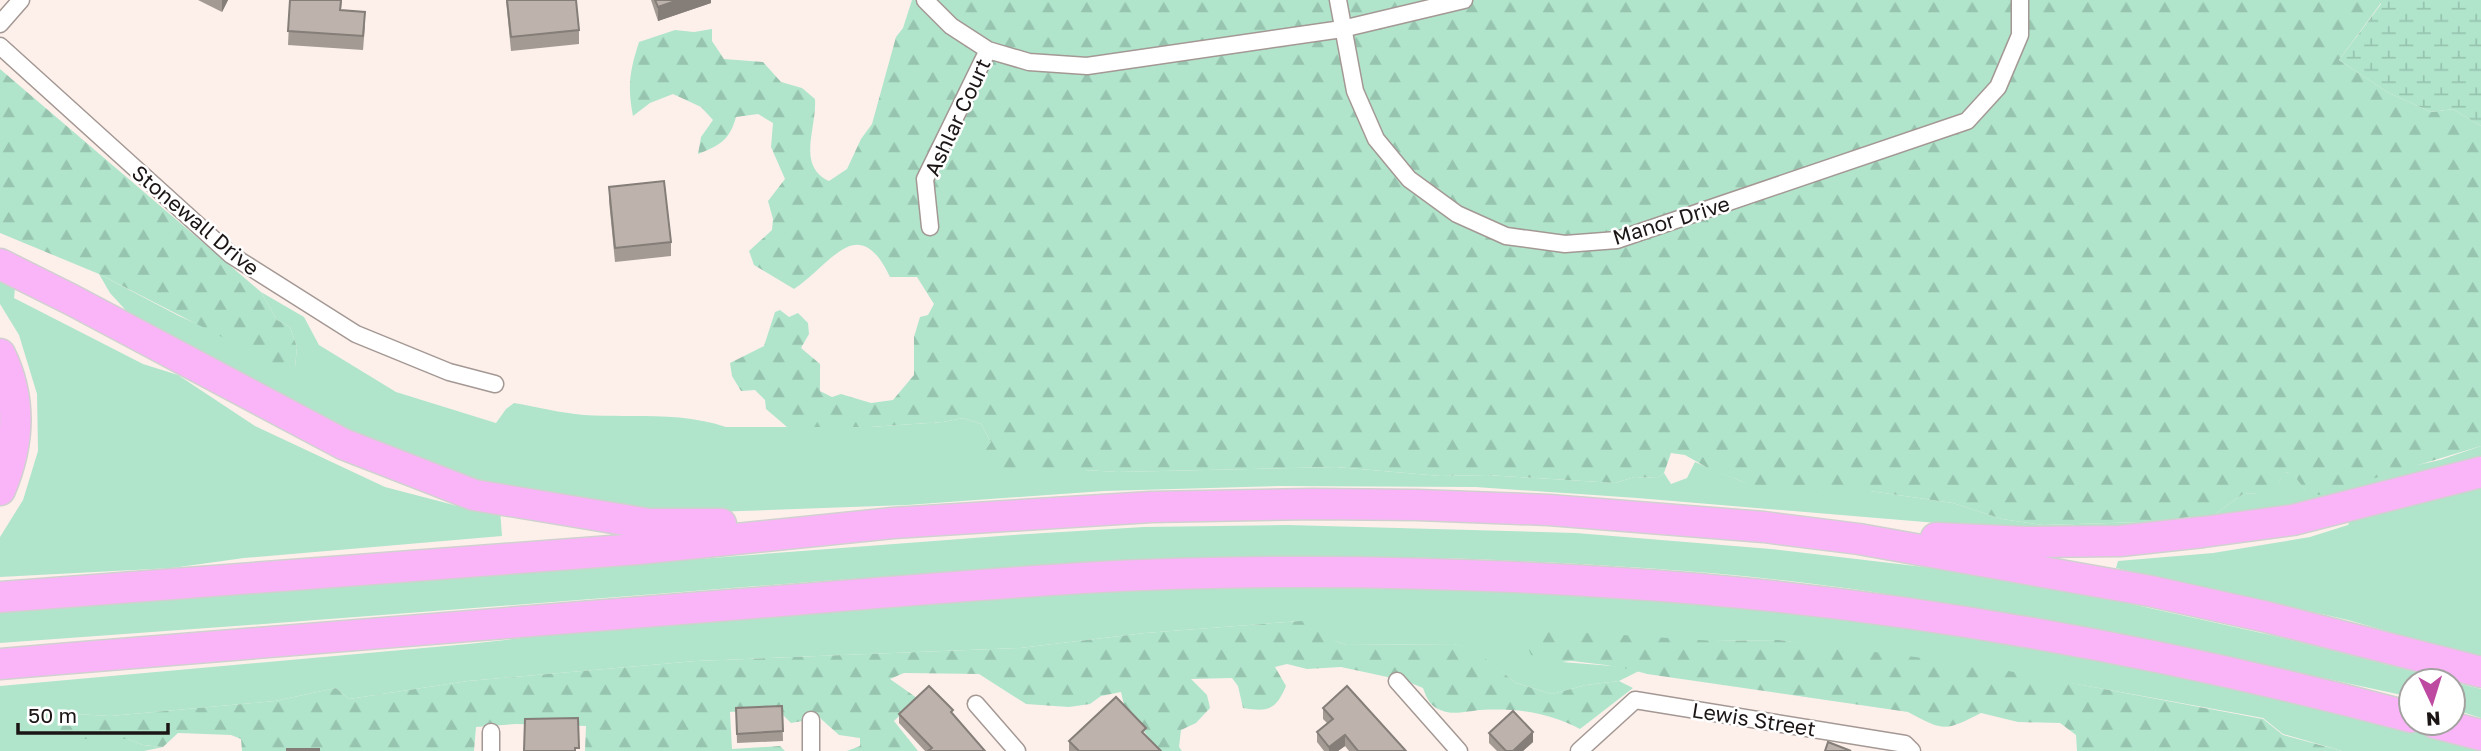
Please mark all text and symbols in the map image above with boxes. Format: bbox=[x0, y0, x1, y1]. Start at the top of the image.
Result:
street label: Ashlar Court bbox=[918, 54, 996, 180]
street label: Stonewall Drive bbox=[127, 159, 265, 281]
street label: Manor Drive bbox=[1609, 190, 1733, 250]
north arrow bbox=[2397, 667, 2467, 737]
scale bar bbox=[18, 692, 168, 736]
street label: Lewis Street bbox=[1690, 696, 1818, 742]
text: 50 m bbox=[28, 702, 77, 728]
text: N bbox=[2425, 707, 2441, 731]

